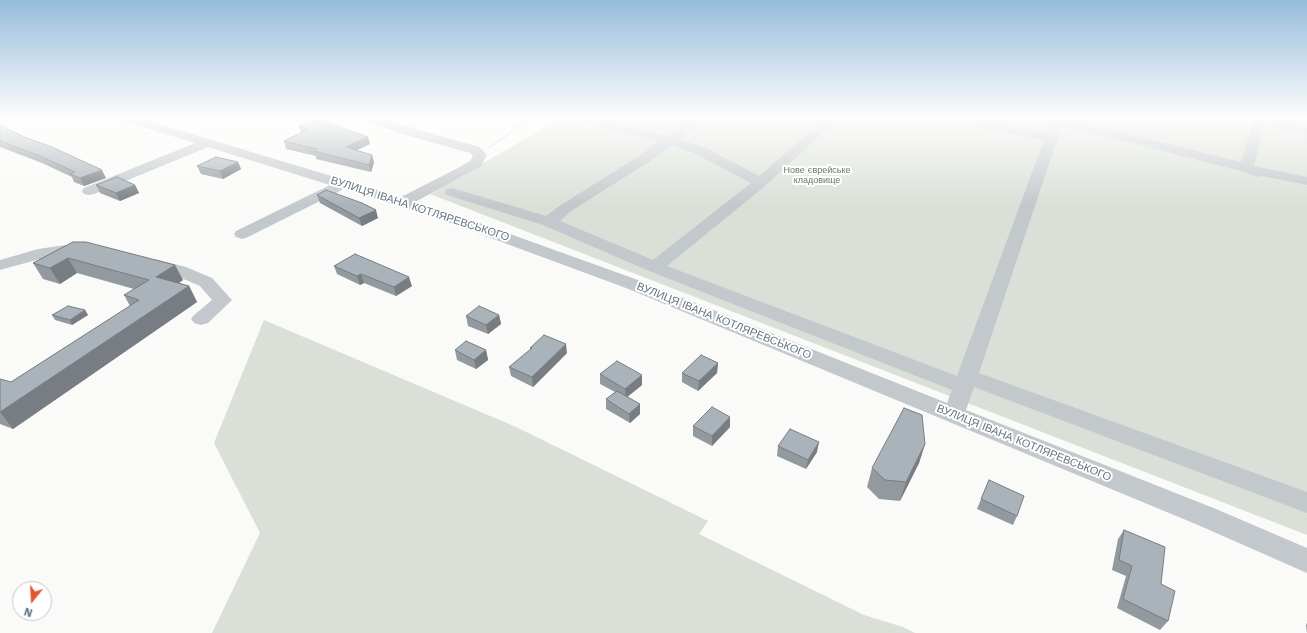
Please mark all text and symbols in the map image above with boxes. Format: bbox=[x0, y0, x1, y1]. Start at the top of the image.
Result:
park label: Нове єврейське кладовище bbox=[784, 165, 850, 186]
street label: ВУЛИЦЯ ІВАНА КОТЛЯРЕВСЬКОГО bbox=[329, 174, 511, 244]
street label: ВУЛИЦЯ ІВАНА КОТЛЯРЕВСЬКОГО bbox=[635, 280, 813, 362]
street label: ВУЛИЦЯ ІВАНА КОТЛЯРЕВСЬКОГО bbox=[935, 402, 1113, 484]
north arrow bbox=[12, 581, 52, 621]
text: N bbox=[23, 604, 34, 619]

